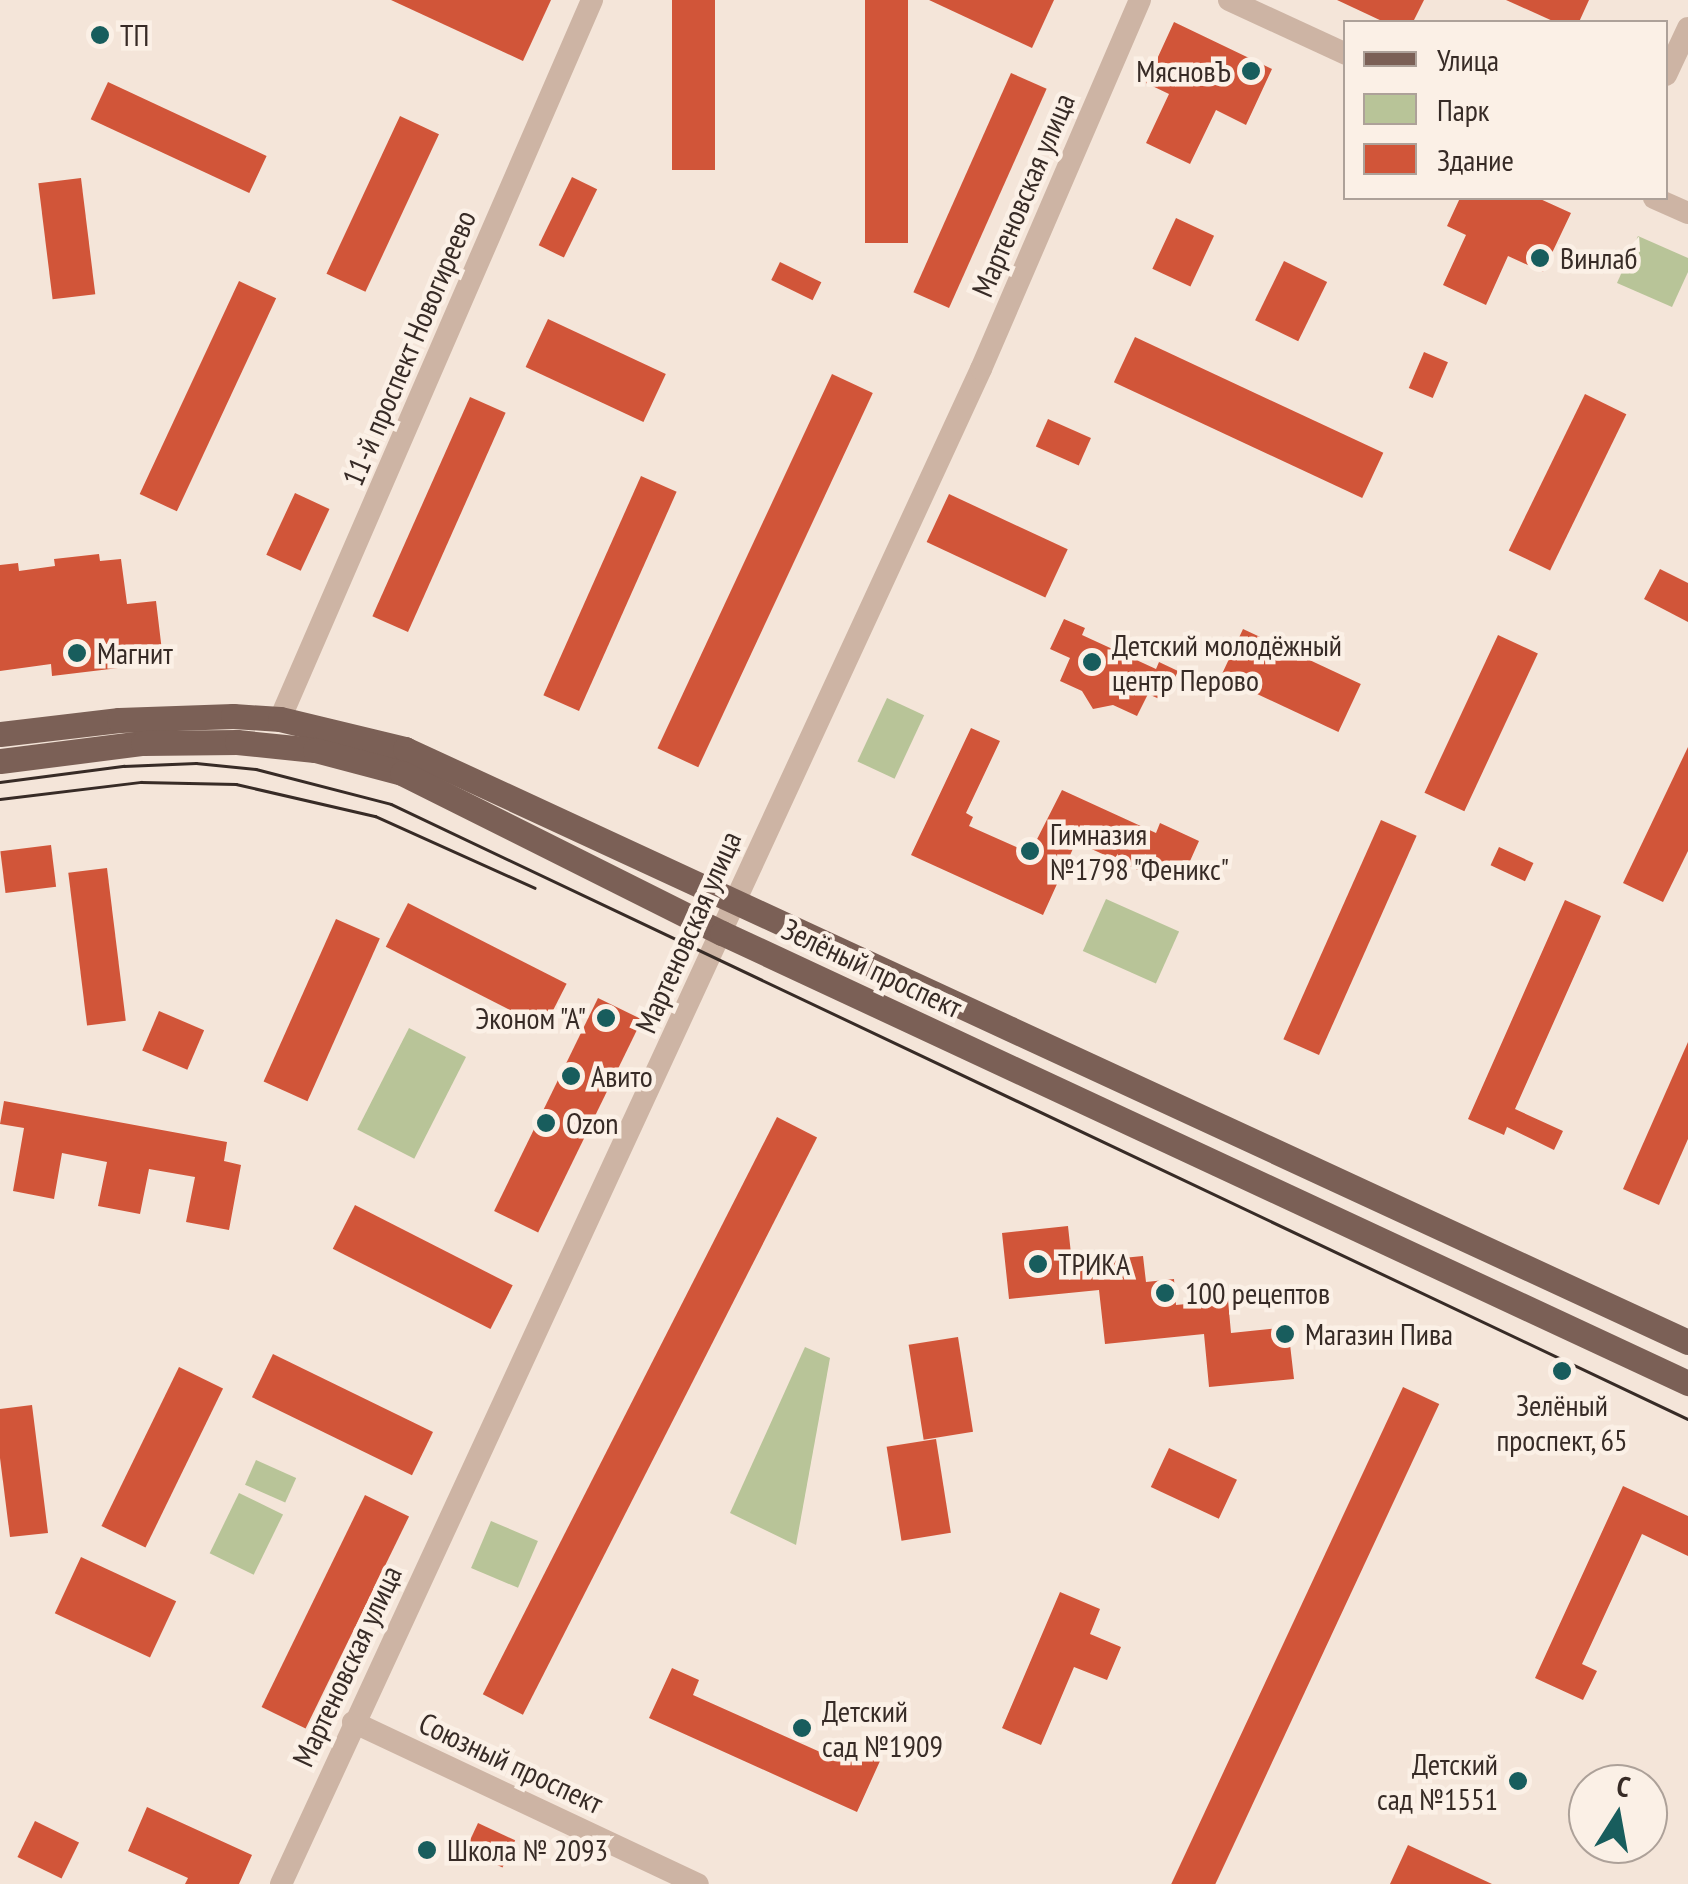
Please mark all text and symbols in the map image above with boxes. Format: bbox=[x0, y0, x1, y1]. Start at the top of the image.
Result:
place label: ТП bbox=[120, 17, 149, 53]
legend bbox=[1343, 20, 1668, 200]
marker: ТП bbox=[89, 24, 111, 46]
text: Улица bbox=[1437, 40, 1499, 79]
place label: МясновЪ bbox=[1136, 53, 1231, 89]
marker: МясновЪ bbox=[1240, 60, 1262, 82]
street label: Мартеновская улица bbox=[964, 88, 1082, 302]
text: Парк bbox=[1437, 90, 1489, 129]
text: Здание bbox=[1437, 140, 1514, 179]
street label: 11-й проспект Новогиреево bbox=[335, 205, 483, 491]
place label: Винлаб bbox=[1560, 240, 1637, 276]
marker: Винлаб bbox=[1529, 247, 1551, 269]
place label: Детский молодёжный центр Перово bbox=[1112, 627, 1342, 698]
place label: Магнит bbox=[97, 635, 173, 671]
marker: Магнит bbox=[66, 642, 88, 664]
marker: Детский молодёжный центр Перово bbox=[1081, 651, 1103, 673]
place label: Гимназия №1798 "Феникс" bbox=[1050, 816, 1231, 886]
street label: Мартеновская улица bbox=[627, 825, 749, 1039]
marker: Гимназия №1798 "Феникс" bbox=[1019, 840, 1041, 862]
street label: Зелёный проспект bbox=[776, 911, 968, 1025]
place label: Эконом "А" bbox=[474, 1000, 586, 1036]
marker: Эконом "А" bbox=[595, 1007, 617, 1029]
place label: Авито bbox=[591, 1058, 653, 1094]
marker: Авито bbox=[560, 1065, 582, 1087]
place label: Ozon bbox=[566, 1105, 619, 1141]
marker: Ozon bbox=[535, 1112, 557, 1134]
place label: ТРИКА bbox=[1058, 1246, 1130, 1282]
marker: ТРИКА bbox=[1027, 1253, 1049, 1275]
place label: 100 рецептов bbox=[1185, 1275, 1330, 1311]
marker: 100 рецептов bbox=[1154, 1282, 1176, 1304]
place label: Магазин Пива bbox=[1305, 1316, 1453, 1352]
marker: Магазин Пива bbox=[1274, 1323, 1296, 1345]
marker: Зелёный проспект, 65 bbox=[1551, 1360, 1573, 1382]
place label: Зелёный проспект, 65 bbox=[1495, 1387, 1629, 1458]
street label: Мартеновская улица bbox=[285, 1560, 409, 1772]
place label: Детский сад №1909 bbox=[822, 1693, 943, 1764]
street label: Союзный проспект bbox=[413, 1705, 609, 1821]
marker: Детский сад №1909 bbox=[791, 1717, 813, 1739]
place label: Детский сад №1551 bbox=[1377, 1746, 1498, 1816]
north arrow bbox=[1568, 1764, 1668, 1864]
text: С bbox=[1614, 1767, 1633, 1805]
marker: Детский сад №1551 bbox=[1507, 1770, 1529, 1792]
place label: Школа № 2093 bbox=[447, 1832, 608, 1868]
marker: Школа № 2093 bbox=[416, 1839, 438, 1861]

